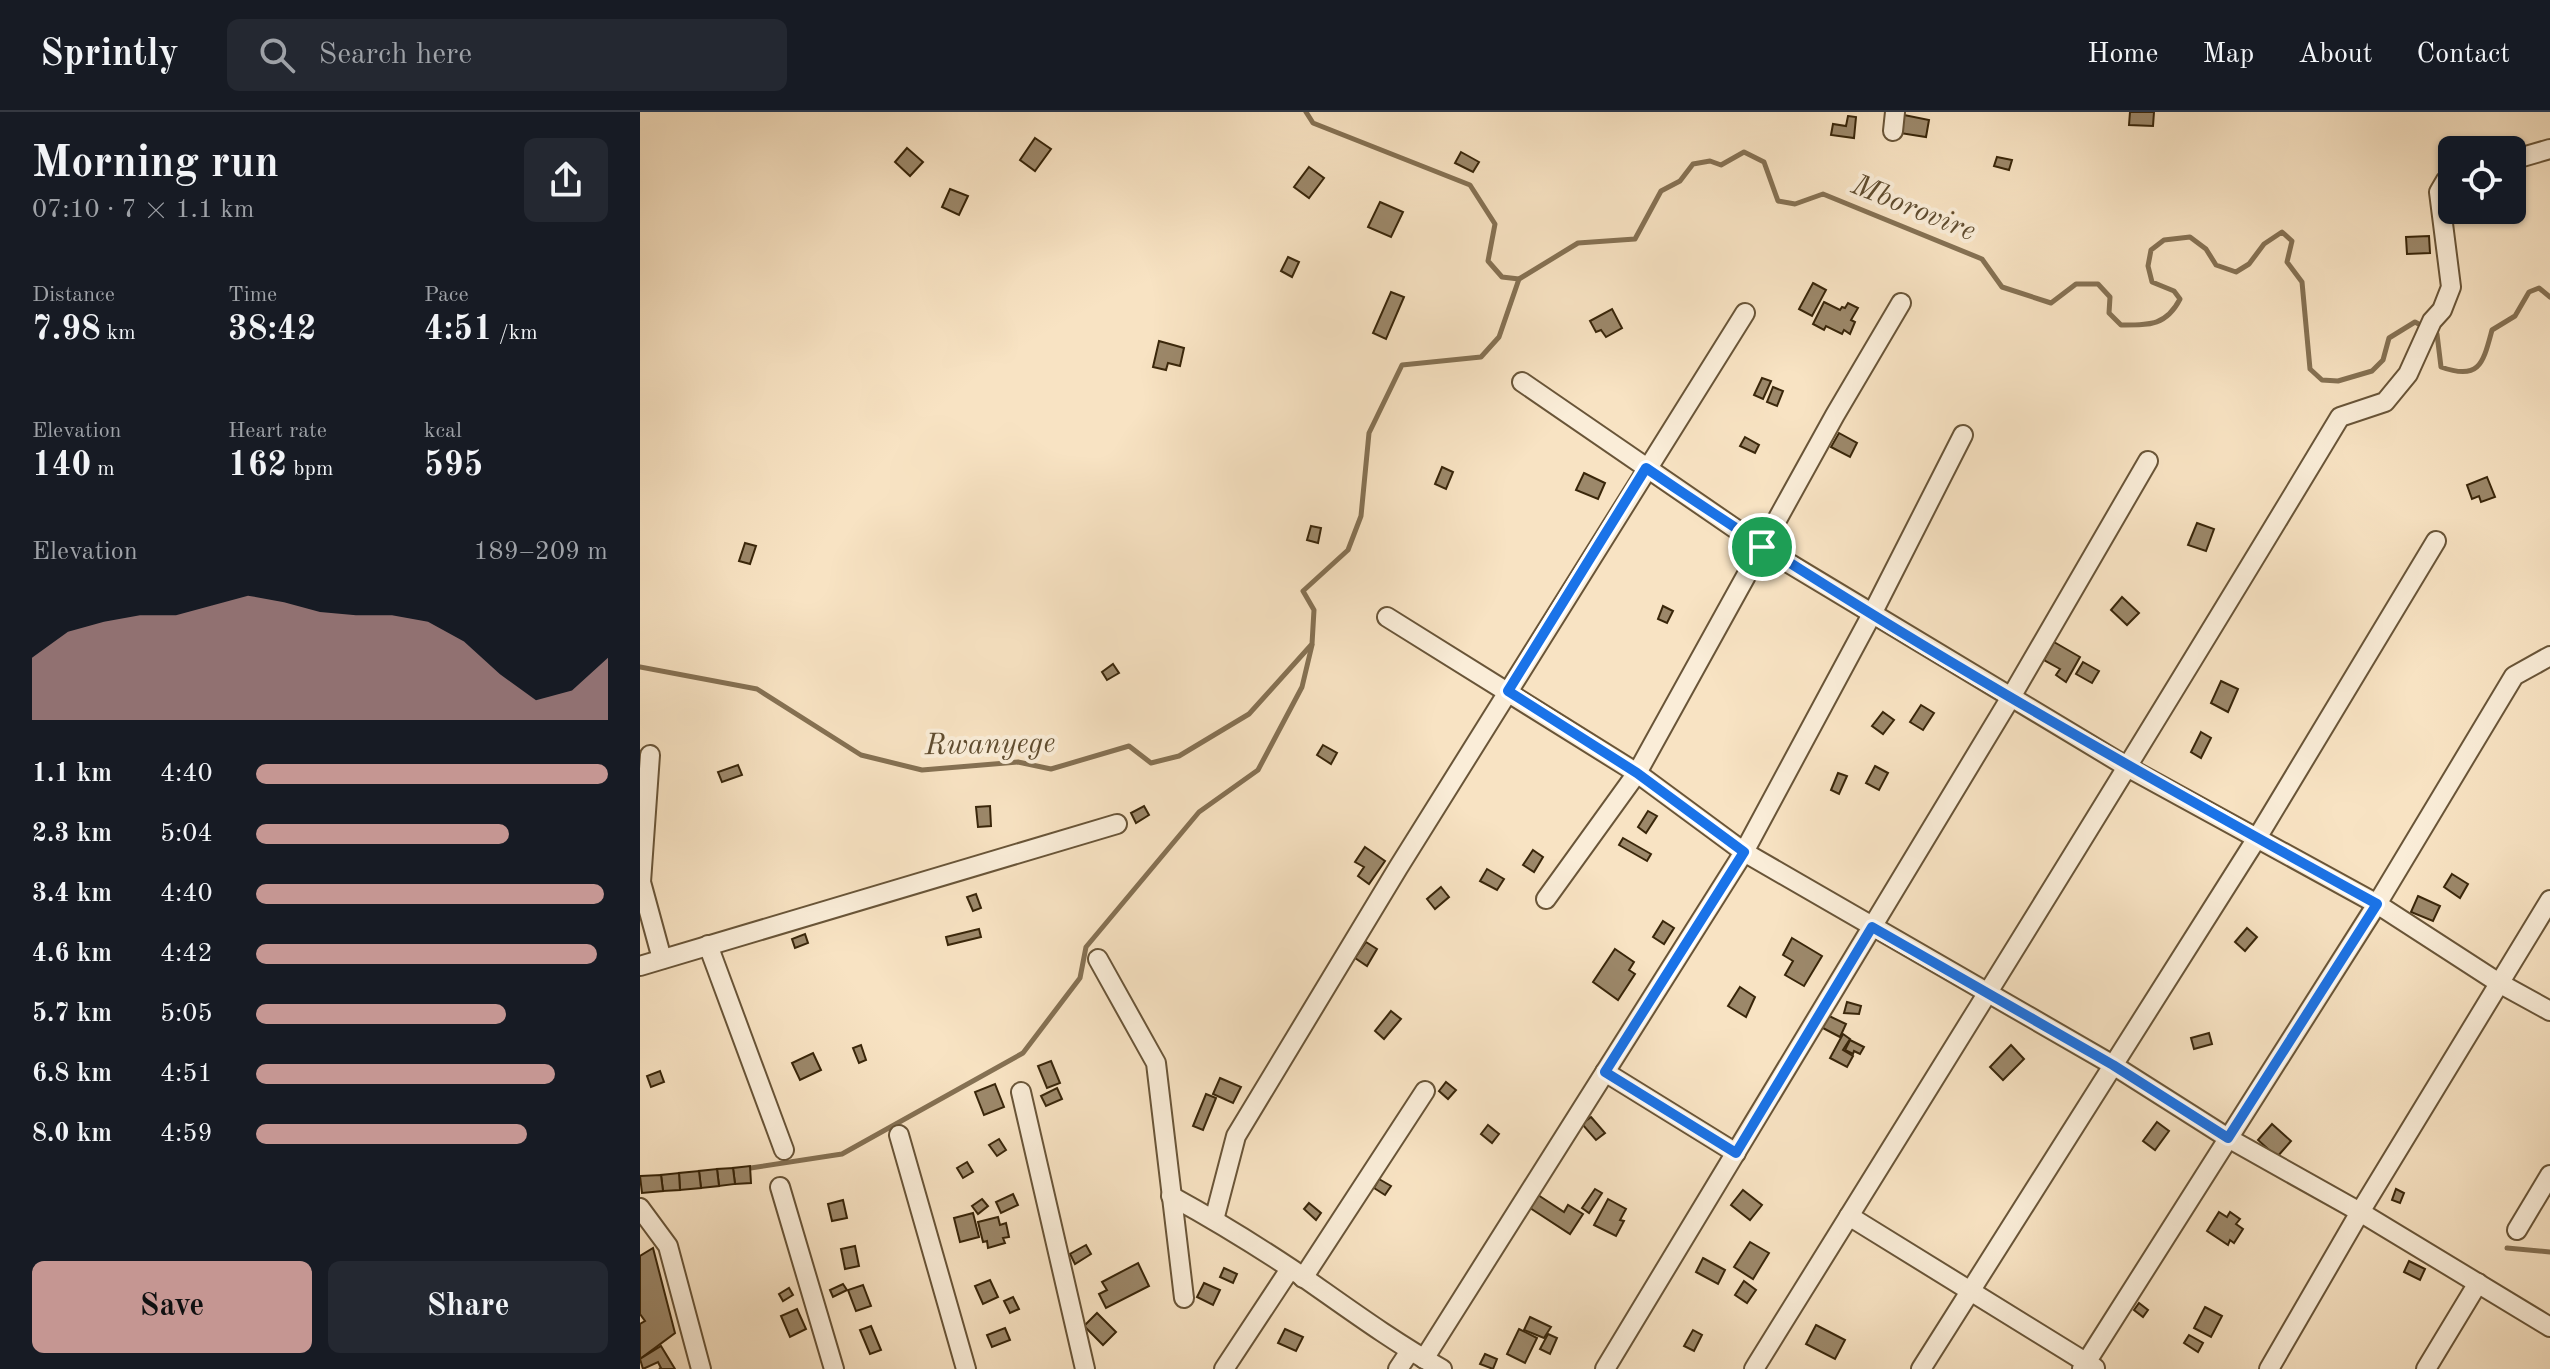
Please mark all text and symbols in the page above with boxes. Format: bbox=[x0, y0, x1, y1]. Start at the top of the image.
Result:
search box bbox=[227, 19, 787, 91]
icon: search bbox=[255, 33, 299, 77]
text: Sprintly bbox=[40, 36, 179, 74]
text: Search here bbox=[319, 40, 472, 70]
text: Home bbox=[2087, 41, 2158, 69]
text: Map bbox=[2202, 41, 2254, 69]
text: About bbox=[2298, 41, 2373, 69]
text: Contact bbox=[2417, 41, 2510, 69]
map controls bbox=[2438, 136, 2526, 224]
button: locate bbox=[2438, 136, 2526, 224]
button: share bbox=[524, 138, 608, 222]
text: Morning run bbox=[32, 142, 279, 186]
water label: Mborovire bbox=[1846, 170, 1979, 247]
text: 07:10 · 7 × 1.1 km bbox=[32, 197, 254, 223]
text: Distance bbox=[32, 284, 115, 306]
text: Time bbox=[228, 284, 277, 306]
text: Pace bbox=[424, 284, 469, 306]
text: 7.98 bbox=[32, 313, 101, 347]
text: 38:42 bbox=[228, 313, 316, 347]
text: 4:51 bbox=[424, 313, 493, 347]
text: km bbox=[101, 322, 136, 344]
text: /km bbox=[493, 322, 538, 344]
text: Elevation bbox=[32, 420, 122, 442]
text: Heart rate bbox=[228, 420, 327, 442]
text: kcal bbox=[424, 420, 462, 442]
text: 140 bbox=[32, 449, 91, 483]
text: 162 bbox=[228, 449, 287, 483]
text: 595 bbox=[424, 449, 483, 483]
text: m bbox=[91, 458, 115, 480]
text: bpm bbox=[287, 458, 333, 480]
pin bbox=[1728, 513, 1796, 581]
icon: arrive bbox=[1740, 525, 1784, 569]
text: Elevation bbox=[32, 539, 138, 565]
text: 189–209 m bbox=[473, 539, 608, 565]
water label: Rwanyege bbox=[923, 729, 1056, 761]
text: 1.1 km bbox=[32, 761, 112, 787]
text: 4:40 bbox=[160, 761, 213, 787]
text: 2.3 km bbox=[32, 821, 112, 847]
text: 5:04 bbox=[160, 821, 213, 847]
text: 3.4 km bbox=[32, 881, 112, 907]
text: 4:40 bbox=[160, 881, 213, 907]
text: 4.6 km bbox=[32, 941, 112, 967]
text: 4:42 bbox=[160, 941, 213, 967]
text: 5.7 km bbox=[32, 1001, 112, 1027]
text: 5:05 bbox=[160, 1001, 213, 1027]
text: 6.8 km bbox=[32, 1061, 112, 1087]
text: 4:51 bbox=[160, 1061, 213, 1087]
text: 8.0 km bbox=[32, 1121, 112, 1147]
text: 4:59 bbox=[160, 1121, 213, 1147]
button: Save bbox=[32, 1261, 312, 1353]
button: Share bbox=[328, 1261, 608, 1353]

